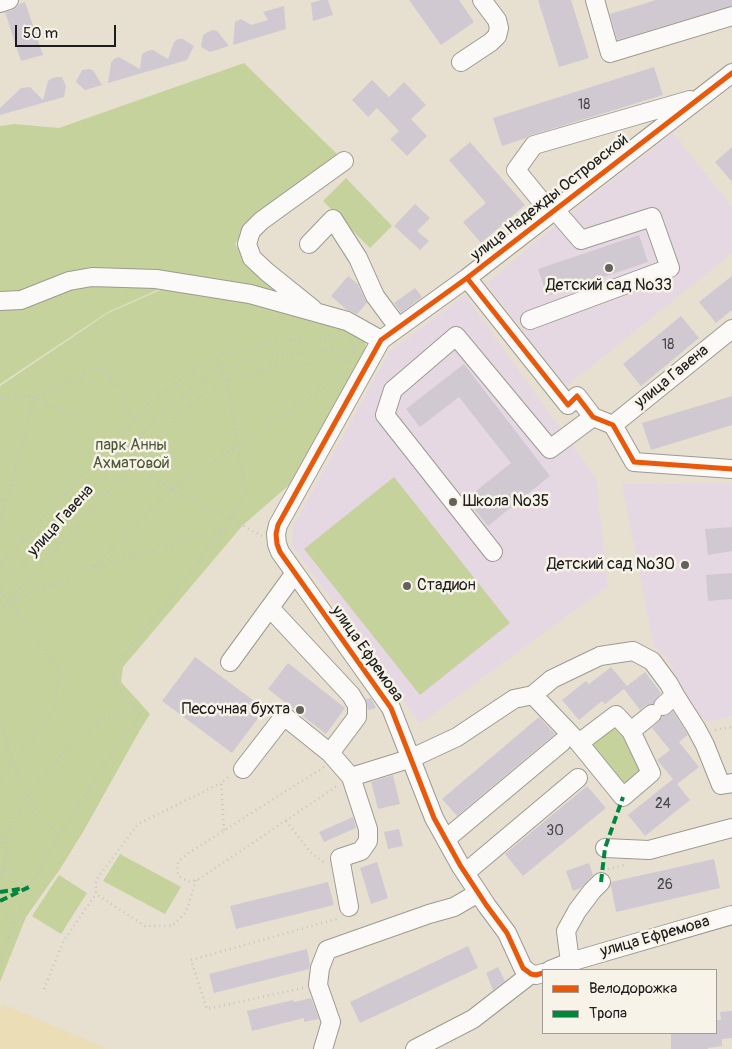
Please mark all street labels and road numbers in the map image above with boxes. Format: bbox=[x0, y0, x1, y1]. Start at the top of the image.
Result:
street label: улица Надежды Островской bbox=[467, 131, 633, 265]
street label: улица Гавена bbox=[631, 341, 713, 413]
street label: улица Гавена bbox=[24, 481, 98, 561]
street label: улица Ефремова bbox=[327, 602, 407, 706]
street label: улица Ефремова bbox=[598, 912, 712, 962]

